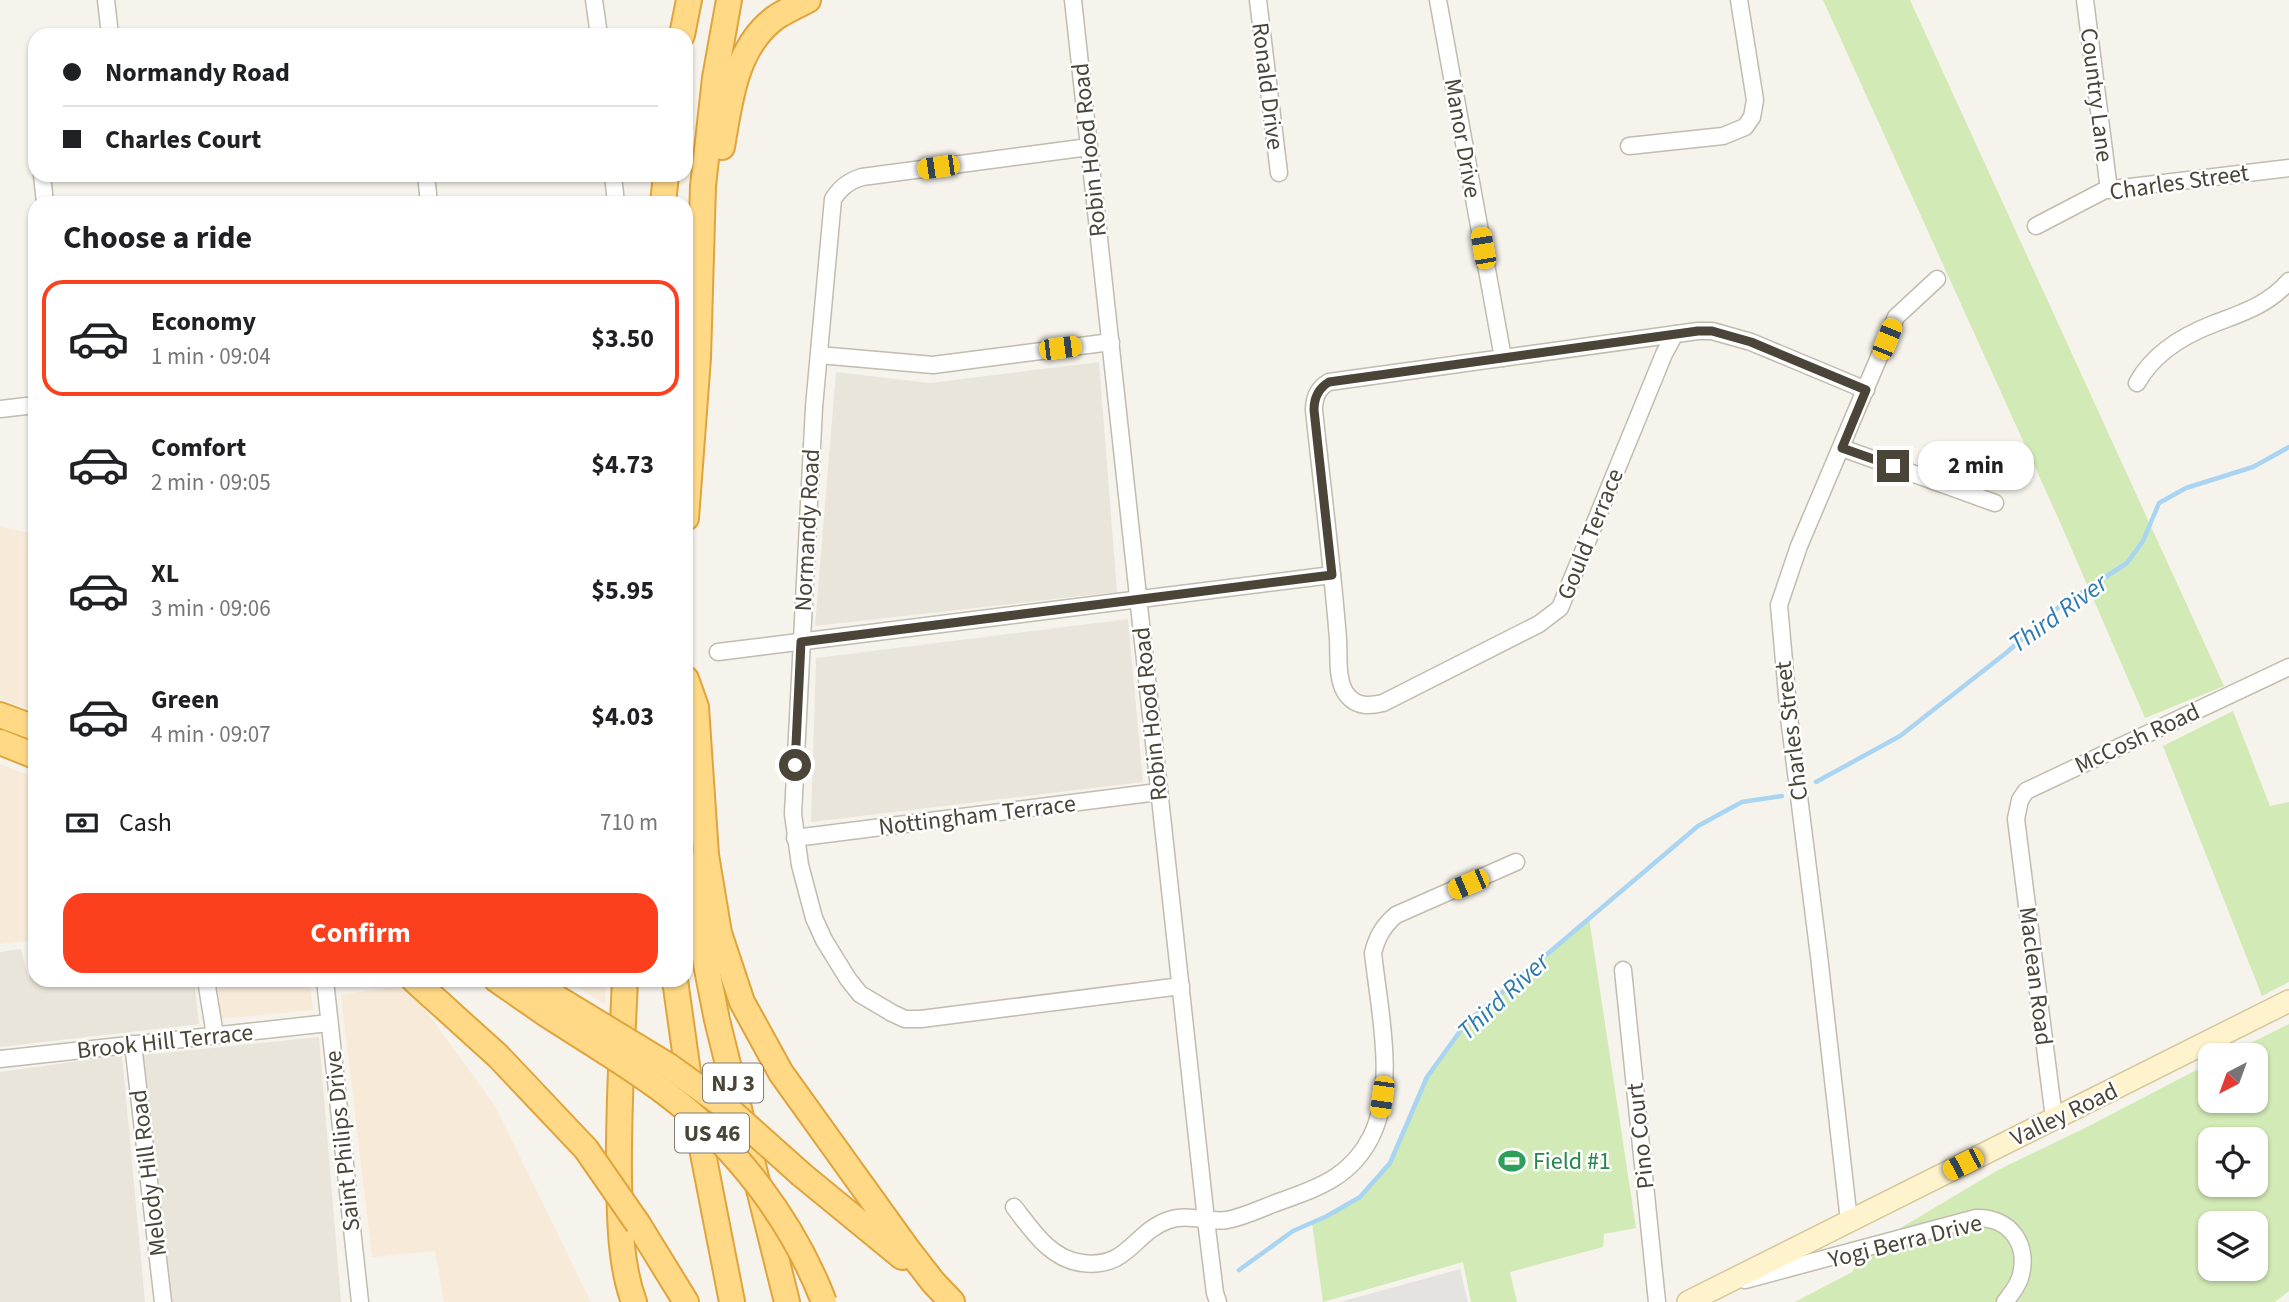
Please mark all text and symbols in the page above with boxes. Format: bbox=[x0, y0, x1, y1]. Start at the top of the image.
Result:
street label: Ronald Drive bbox=[1242, 20, 1293, 152]
street label: Country Lane bbox=[2071, 26, 2122, 164]
text: Normandy Road bbox=[105, 54, 290, 91]
street label: Robin Hood Road bbox=[1063, 61, 1116, 239]
street label: Manor Drive bbox=[1435, 76, 1490, 201]
text: Charles Court bbox=[105, 121, 261, 158]
car bbox=[916, 154, 961, 180]
street label: Charles Street bbox=[2107, 155, 2251, 210]
text: Choose a ride bbox=[63, 215, 252, 261]
car bbox=[1470, 225, 1497, 271]
text: Economy bbox=[151, 303, 256, 340]
icon: car bbox=[67, 307, 130, 370]
car bbox=[1870, 316, 1905, 362]
text: $3.50 bbox=[591, 320, 654, 357]
car bbox=[1038, 335, 1083, 361]
text: 1 min · 09:04 bbox=[151, 340, 271, 373]
text: Comfort bbox=[151, 429, 246, 466]
icon: car bbox=[67, 433, 130, 496]
callout: 2 min bbox=[1918, 442, 2033, 490]
text: $4.73 bbox=[591, 446, 654, 483]
street label: Normandy Road bbox=[786, 448, 829, 612]
text: 2 min bbox=[1948, 449, 2004, 482]
route end bbox=[1877, 450, 1909, 482]
street label: Gould Terrace bbox=[1548, 463, 1633, 605]
text: 2 min · 09:05 bbox=[151, 466, 271, 499]
text: XL bbox=[151, 555, 179, 592]
icon: car bbox=[67, 559, 130, 622]
water label: Third River bbox=[2001, 564, 2116, 662]
text: $5.95 bbox=[591, 572, 654, 609]
text: 3 min · 09:06 bbox=[151, 592, 271, 625]
street label: Robin Hood Road bbox=[1124, 625, 1177, 803]
street label: Charles Street bbox=[1766, 659, 1817, 803]
text: Green bbox=[151, 681, 219, 718]
icon: car bbox=[67, 685, 130, 748]
street label: McCosh Road bbox=[2069, 694, 2206, 783]
text: $4.03 bbox=[591, 698, 654, 735]
text: 4 min · 09:07 bbox=[151, 718, 271, 751]
route start bbox=[779, 749, 811, 781]
street label: Nottingham Terrace bbox=[876, 786, 1078, 845]
icon: cash bbox=[63, 804, 101, 842]
text: Cash bbox=[119, 804, 172, 841]
text: 710 m bbox=[600, 806, 658, 839]
car bbox=[1445, 866, 1492, 902]
button: Confirm bbox=[63, 893, 658, 973]
street label: Maclean Road bbox=[2010, 905, 2061, 1048]
water label: Third River bbox=[1449, 943, 1559, 1049]
street label: Brook Hill Terrace bbox=[75, 1015, 255, 1068]
north arrow bbox=[2198, 1043, 2268, 1113]
map controls bbox=[2198, 1043, 2268, 1281]
street label: Saint Philips Drive bbox=[316, 1049, 369, 1233]
road number: NJ 3 bbox=[703, 1064, 763, 1102]
street label: Valley Road bbox=[2005, 1073, 2124, 1156]
car bbox=[1369, 1075, 1396, 1119]
street label: Pino Court bbox=[1618, 1081, 1663, 1191]
street label: Melody Hill Road bbox=[121, 1087, 176, 1258]
road number: US 46 bbox=[675, 1114, 749, 1152]
button: locate bbox=[2198, 1127, 2268, 1197]
place label: Field #1 bbox=[1533, 1144, 1611, 1179]
car bbox=[1940, 1145, 1987, 1183]
sports icon: Field #1 bbox=[1497, 1146, 1527, 1176]
street label: Yogi Berra Drive bbox=[1824, 1205, 1986, 1278]
button: layers bbox=[2198, 1211, 2268, 1281]

